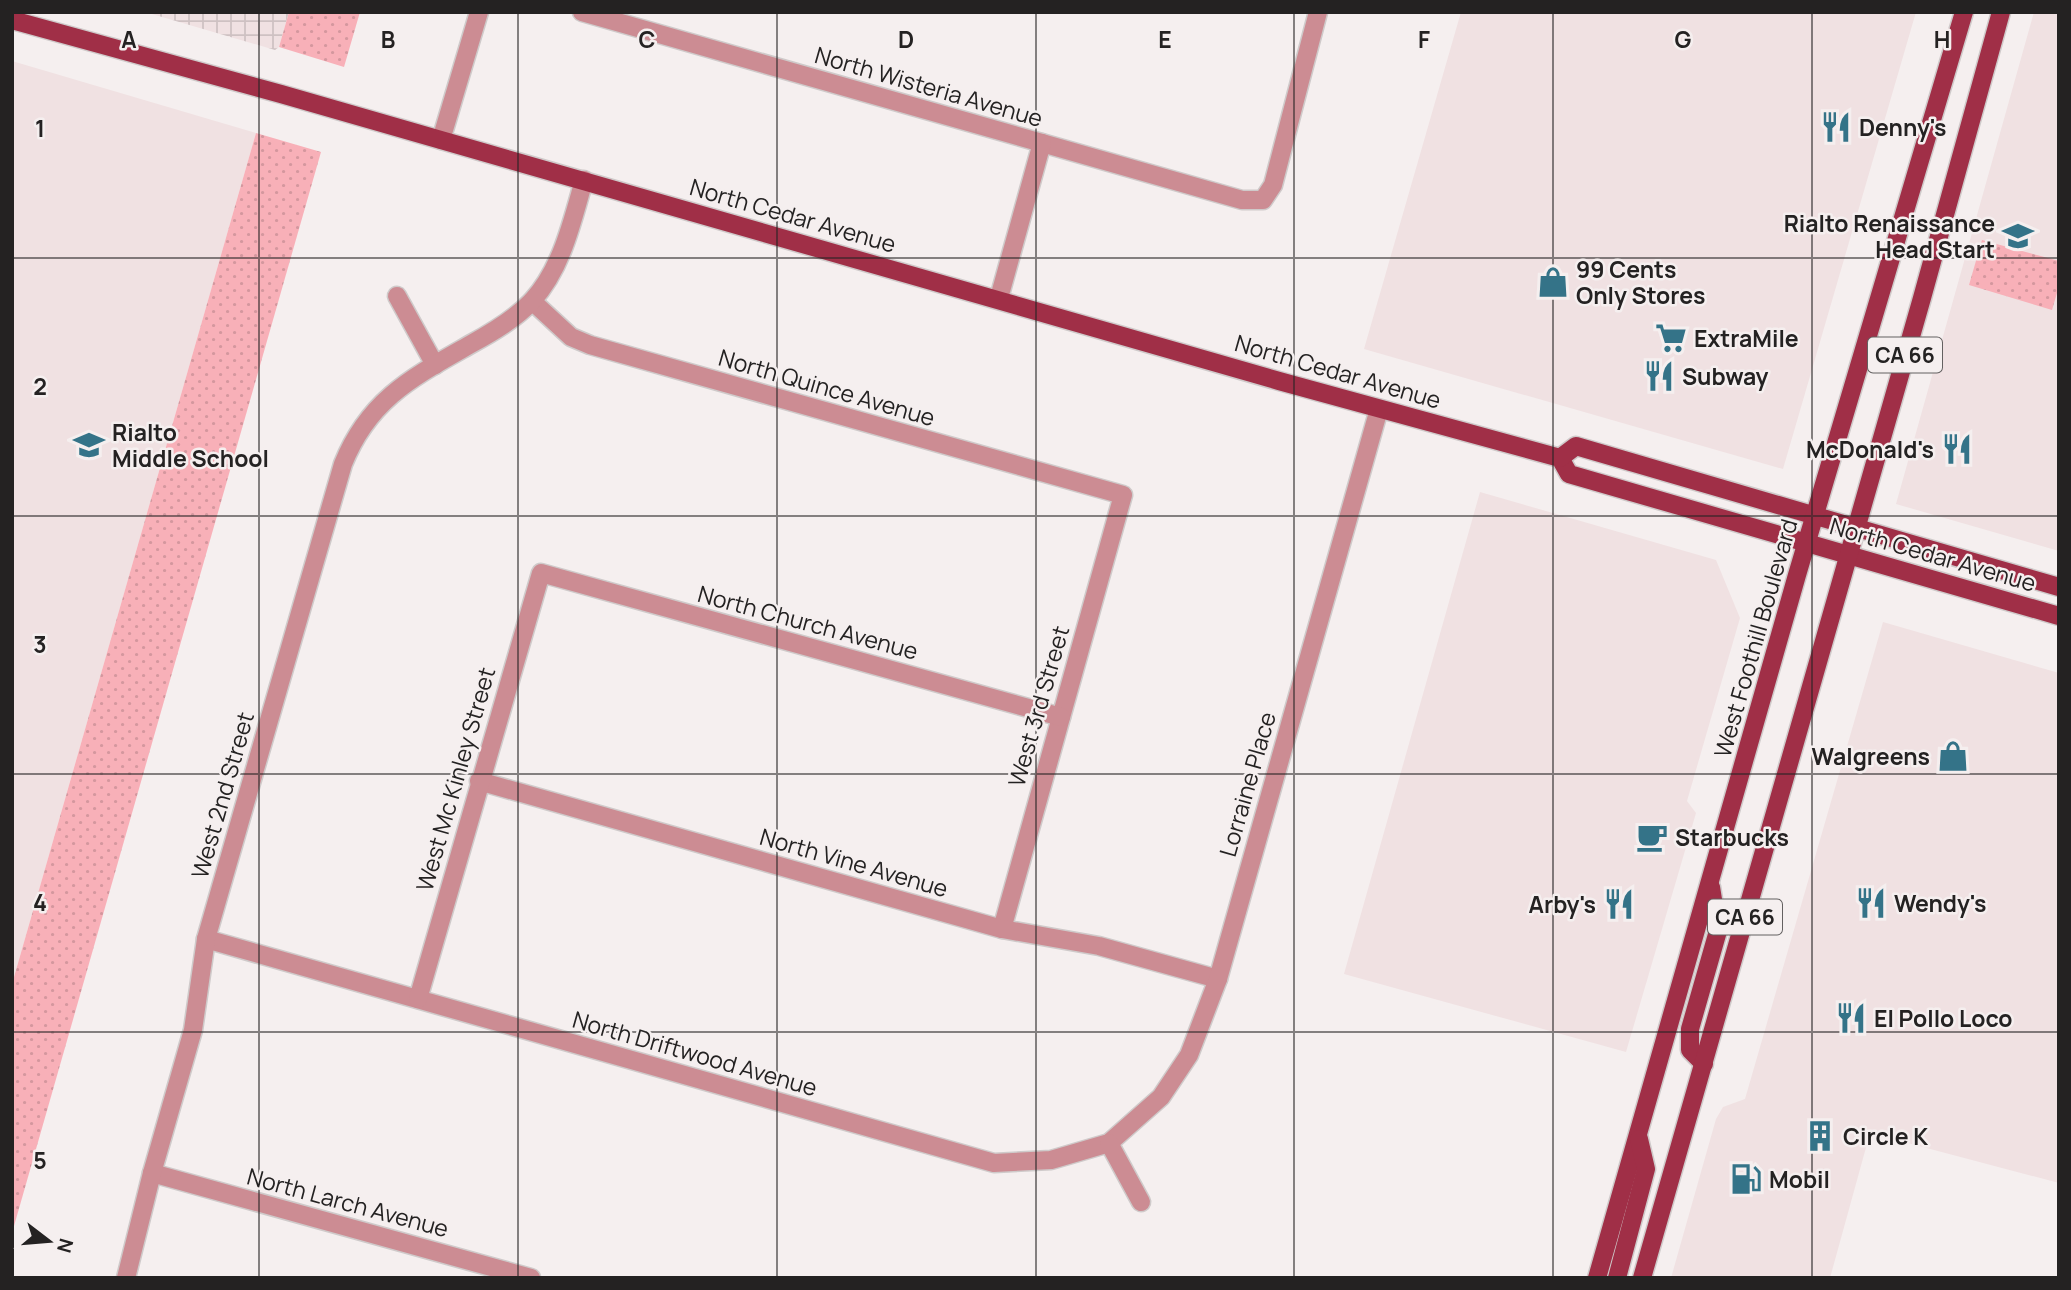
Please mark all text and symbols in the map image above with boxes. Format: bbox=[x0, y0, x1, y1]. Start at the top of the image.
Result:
text: A bbox=[121, 23, 137, 55]
text: B bbox=[381, 23, 395, 55]
text: C bbox=[639, 23, 656, 55]
text: D bbox=[898, 23, 914, 55]
text: E bbox=[1158, 23, 1172, 55]
text: F bbox=[1418, 23, 1430, 55]
text: G bbox=[1675, 23, 1692, 55]
text: H bbox=[1934, 23, 1950, 55]
street label: North Wisteria Avenue bbox=[811, 38, 1047, 134]
restaurant icon: Denny's bbox=[1819, 110, 1853, 144]
place label: Denny's bbox=[1859, 111, 1946, 143]
text: 1 bbox=[35, 112, 45, 144]
street label: North Cedar Avenue bbox=[686, 170, 900, 260]
place label: Rialto Renaissance Head Start bbox=[1784, 207, 1995, 265]
school or university icon: Rialto Renaissance Head Start bbox=[2001, 219, 2035, 253]
place label: 99 Cents Only Stores bbox=[1576, 253, 1705, 311]
shop icon: 99 Cents Only Stores bbox=[1536, 265, 1570, 299]
supermarket icon: ExtraMile bbox=[1654, 321, 1688, 355]
place label: ExtraMile bbox=[1694, 322, 1799, 354]
street label: North Cedar Avenue bbox=[1231, 326, 1445, 416]
road number: CA 66 bbox=[1868, 338, 1942, 372]
street label: North Quince Avenue bbox=[715, 341, 939, 433]
restaurant icon: Subway bbox=[1642, 359, 1676, 393]
place label: Subway bbox=[1682, 360, 1769, 392]
text: 2 bbox=[33, 370, 47, 402]
place label: Rialto Middle School bbox=[112, 416, 269, 474]
school or university icon: Rialto Middle School bbox=[72, 428, 106, 462]
restaurant icon: McDonald's bbox=[1940, 432, 1974, 466]
place label: McDonald's bbox=[1806, 433, 1934, 465]
street label: North Cedar Avenue bbox=[1826, 509, 2040, 599]
street label: West Foothill Boulevard bbox=[1706, 515, 1804, 761]
street label: North Church Avenue bbox=[694, 577, 922, 667]
street label: West 3rd Street bbox=[1000, 622, 1076, 790]
text: 3 bbox=[33, 628, 47, 660]
street label: West Mc Kinley Street bbox=[408, 663, 502, 895]
street label: West 2nd Street bbox=[183, 708, 261, 882]
street label: Lorraine Place bbox=[1211, 708, 1283, 860]
shop icon: Walgreens bbox=[1936, 739, 1970, 773]
place label: Walgreens bbox=[1812, 740, 1930, 772]
street label: North Vine Avenue bbox=[756, 820, 952, 904]
cafe icon: Starbucks bbox=[1635, 820, 1669, 854]
place label: Starbucks bbox=[1675, 821, 1789, 853]
text: 4 bbox=[33, 886, 47, 918]
restaurant icon: Wendy's bbox=[1854, 886, 1888, 920]
restaurant icon: Arby's bbox=[1602, 887, 1636, 921]
place label: Wendy's bbox=[1894, 887, 1986, 919]
place label: Arby's bbox=[1529, 888, 1596, 920]
road number: CA 66 bbox=[1708, 900, 1782, 934]
restaurant icon: El Pollo Loco bbox=[1834, 1001, 1868, 1035]
place label: El Pollo Loco bbox=[1874, 1002, 2013, 1034]
street label: North Driftwood Avenue bbox=[569, 1003, 821, 1103]
building icon: Circle K bbox=[1803, 1119, 1837, 1153]
place label: Circle K bbox=[1843, 1120, 1928, 1152]
text: 5 bbox=[33, 1144, 47, 1176]
street label: North Larch Avenue bbox=[244, 1160, 452, 1244]
fuel station icon: Mobil bbox=[1729, 1162, 1763, 1196]
place label: Mobil bbox=[1769, 1163, 1830, 1195]
north arrow bbox=[14, 1206, 84, 1276]
text: N bbox=[51, 1236, 80, 1256]

